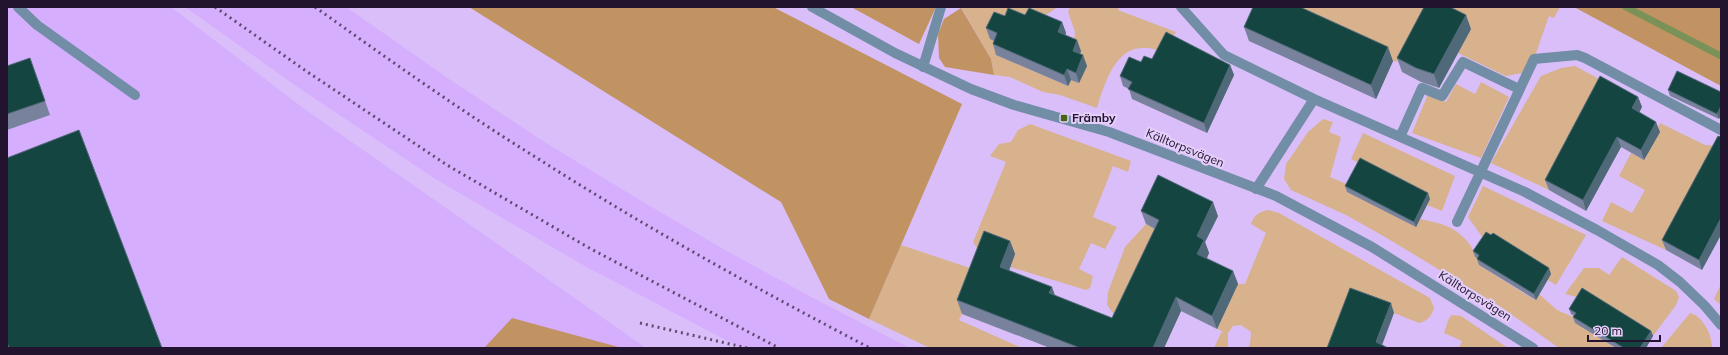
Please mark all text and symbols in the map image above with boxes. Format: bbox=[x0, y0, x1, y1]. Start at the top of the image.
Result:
place label: Främby bbox=[1072, 110, 1116, 125]
marker: Främby bbox=[1059, 113, 1069, 123]
street label: Källtorpsvägen bbox=[1144, 125, 1227, 170]
street label: Källtorpsvägen bbox=[1436, 267, 1515, 324]
scale bar bbox=[1588, 317, 1660, 343]
text: 20 m bbox=[1594, 323, 1622, 338]

